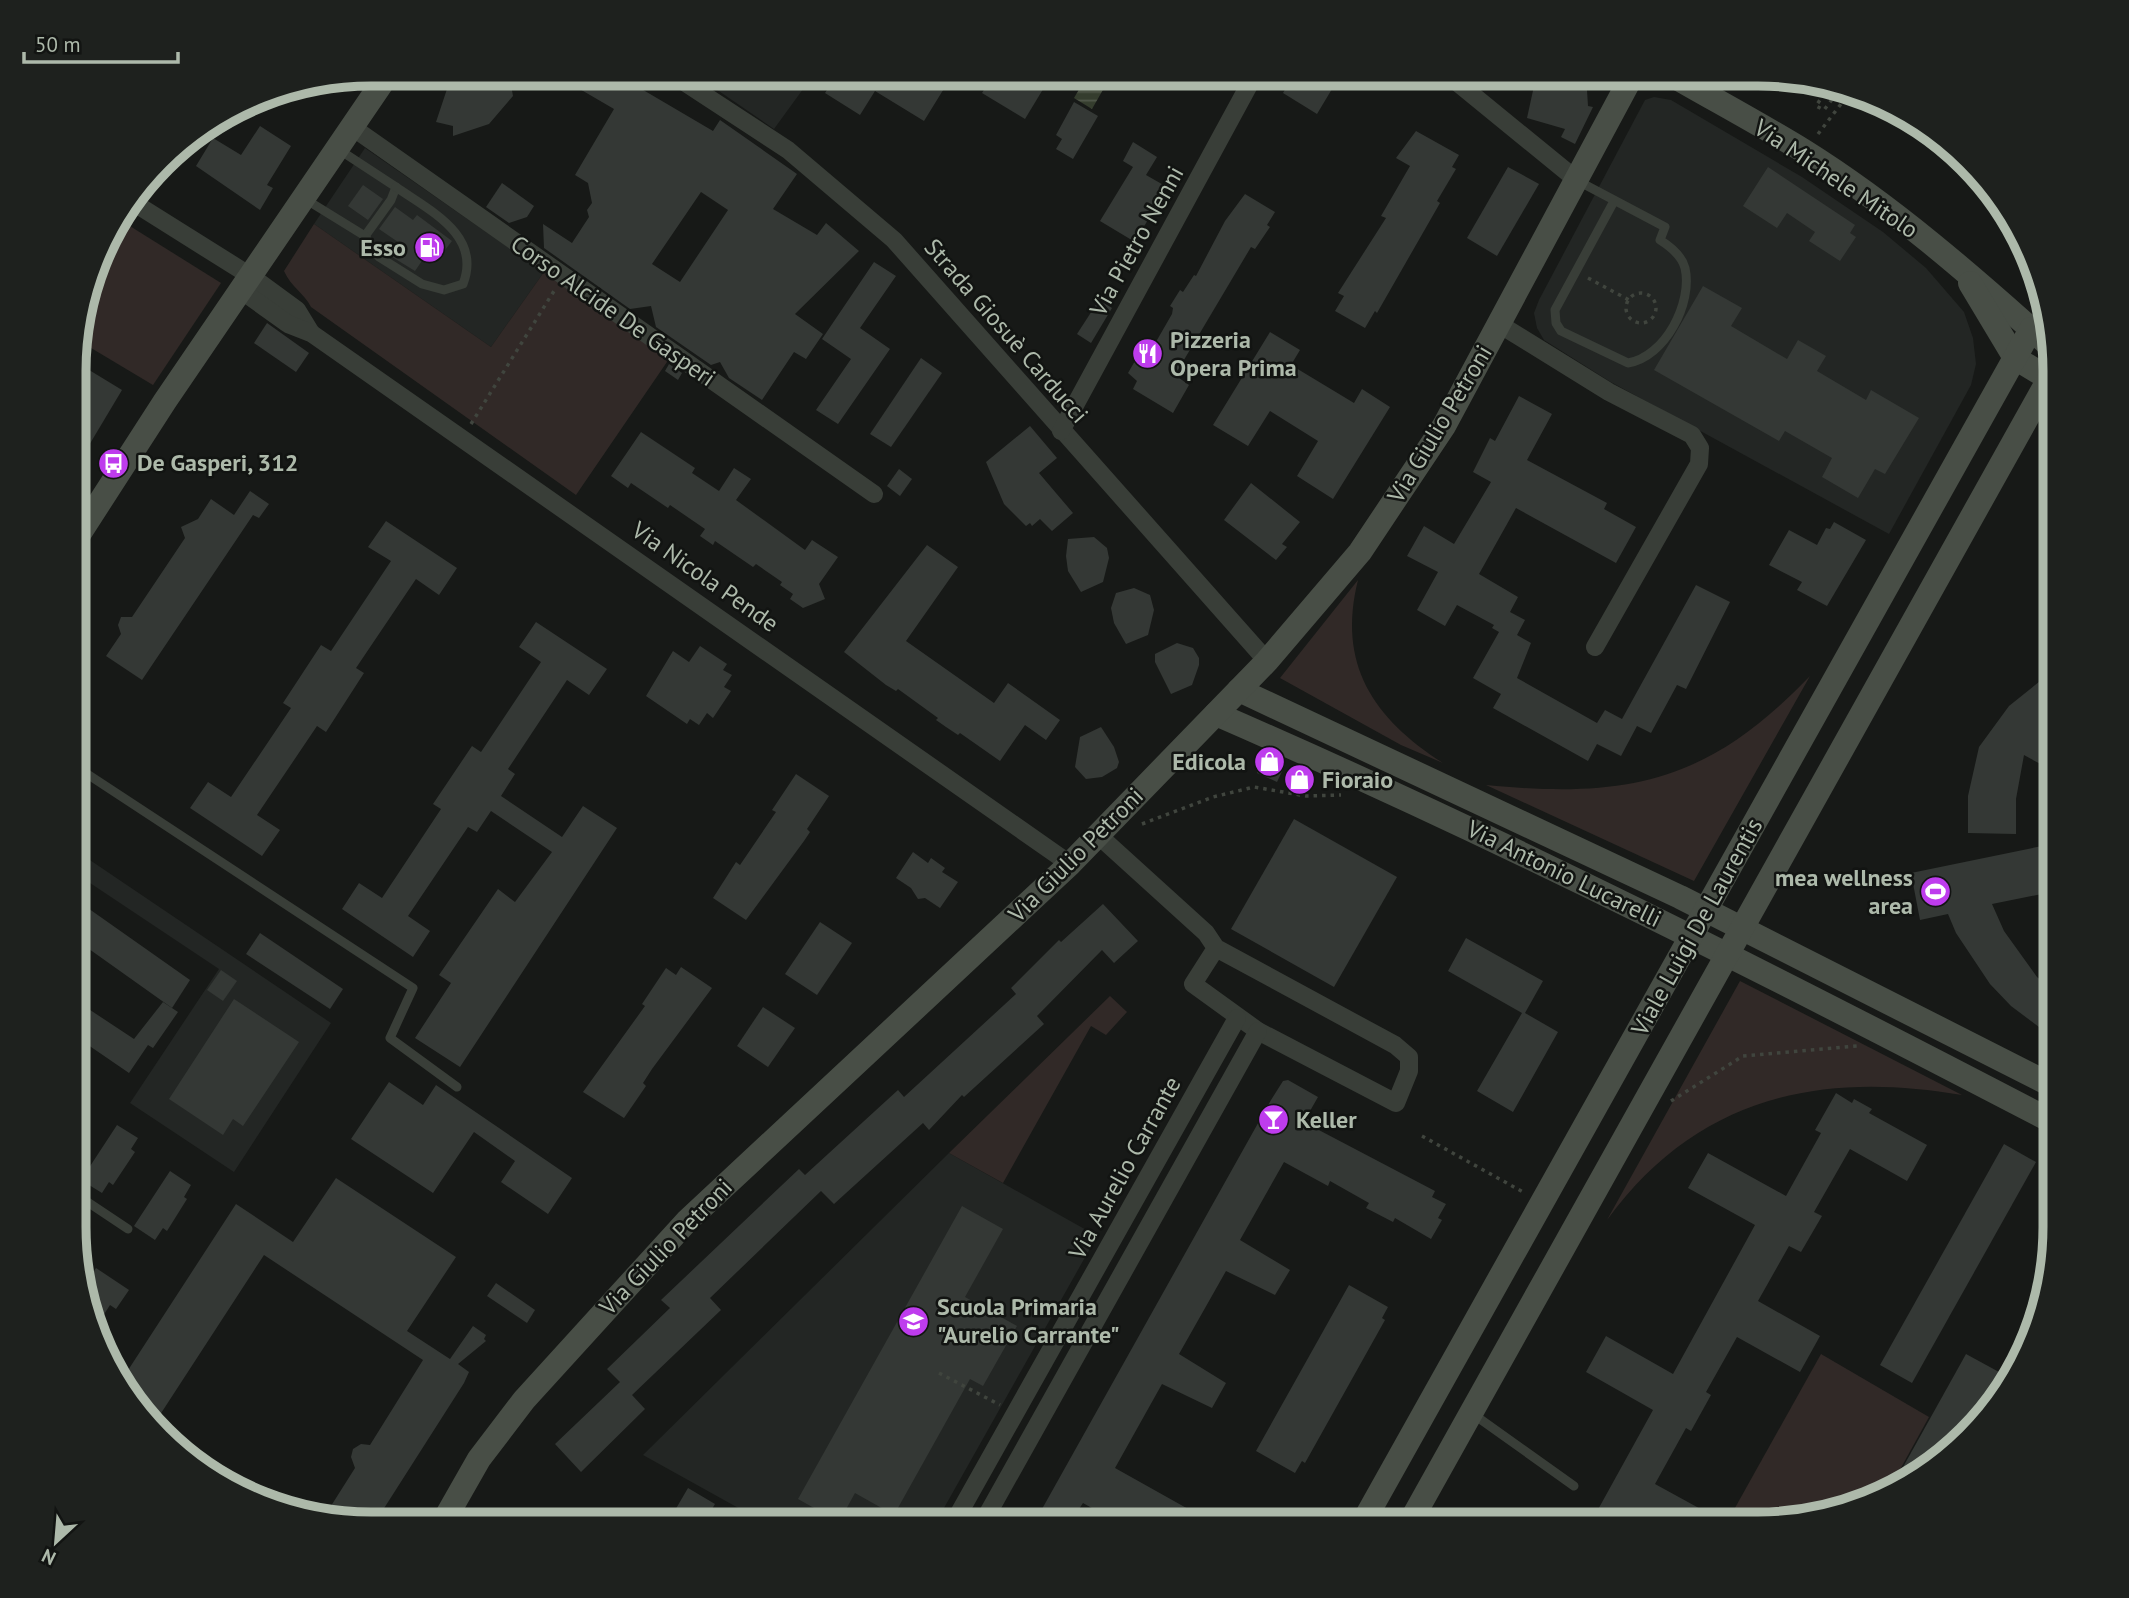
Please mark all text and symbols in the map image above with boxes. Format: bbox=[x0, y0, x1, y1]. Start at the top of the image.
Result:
scale bar bbox=[24, 21, 178, 65]
text: 50 m bbox=[35, 31, 81, 58]
street label: Via Michele Mitolo bbox=[1747, 112, 1924, 245]
street label: Via Pietro Nenni bbox=[1082, 160, 1191, 322]
street label: Corso Alcide De Gasperi bbox=[505, 228, 722, 393]
fuel station icon: Esso bbox=[412, 231, 446, 265]
place label: Esso bbox=[360, 232, 406, 263]
street label: Strada Giosuè Carducci bbox=[918, 232, 1095, 429]
place label: Pizzeria Opera Prima bbox=[1170, 324, 1297, 383]
restaurant icon: Pizzeria Opera Prima bbox=[1130, 337, 1164, 371]
street label: Via Giulio Petroni bbox=[1380, 339, 1499, 509]
bus stop icon: De Gasperi, 312 bbox=[97, 446, 131, 480]
place label: De Gasperi, 312 bbox=[137, 447, 298, 478]
street label: Via Nicola Pende bbox=[625, 514, 785, 639]
shop icon: Edicola bbox=[1252, 745, 1286, 779]
place label: Edicola bbox=[1172, 746, 1246, 777]
shop icon: Fioraio bbox=[1282, 763, 1316, 797]
place label: Fioraio bbox=[1322, 764, 1393, 795]
street label: Via Giulio Petroni bbox=[1001, 781, 1150, 929]
street label: Via Antonio Lucarelli bbox=[1461, 813, 1667, 934]
street label: Viale Luigi De Laurentis bbox=[1623, 813, 1769, 1042]
place label: mea wellness area bbox=[1775, 862, 1913, 921]
sports icon: mea wellness area bbox=[1919, 875, 1953, 909]
street label: Via Aurelio Carrante bbox=[1061, 1071, 1188, 1265]
bar icon: Keller bbox=[1256, 1103, 1290, 1137]
place label: Keller bbox=[1296, 1104, 1357, 1135]
street label: Via Giulio Petroni bbox=[592, 1172, 739, 1322]
place label: Scuola Primaria "Aurelio Carrante" bbox=[937, 1291, 1120, 1350]
school or university icon: Scuola Primaria "Aurelio Carrante" bbox=[897, 1304, 931, 1338]
north arrow bbox=[21, 1507, 91, 1577]
text: N bbox=[38, 1544, 59, 1571]

